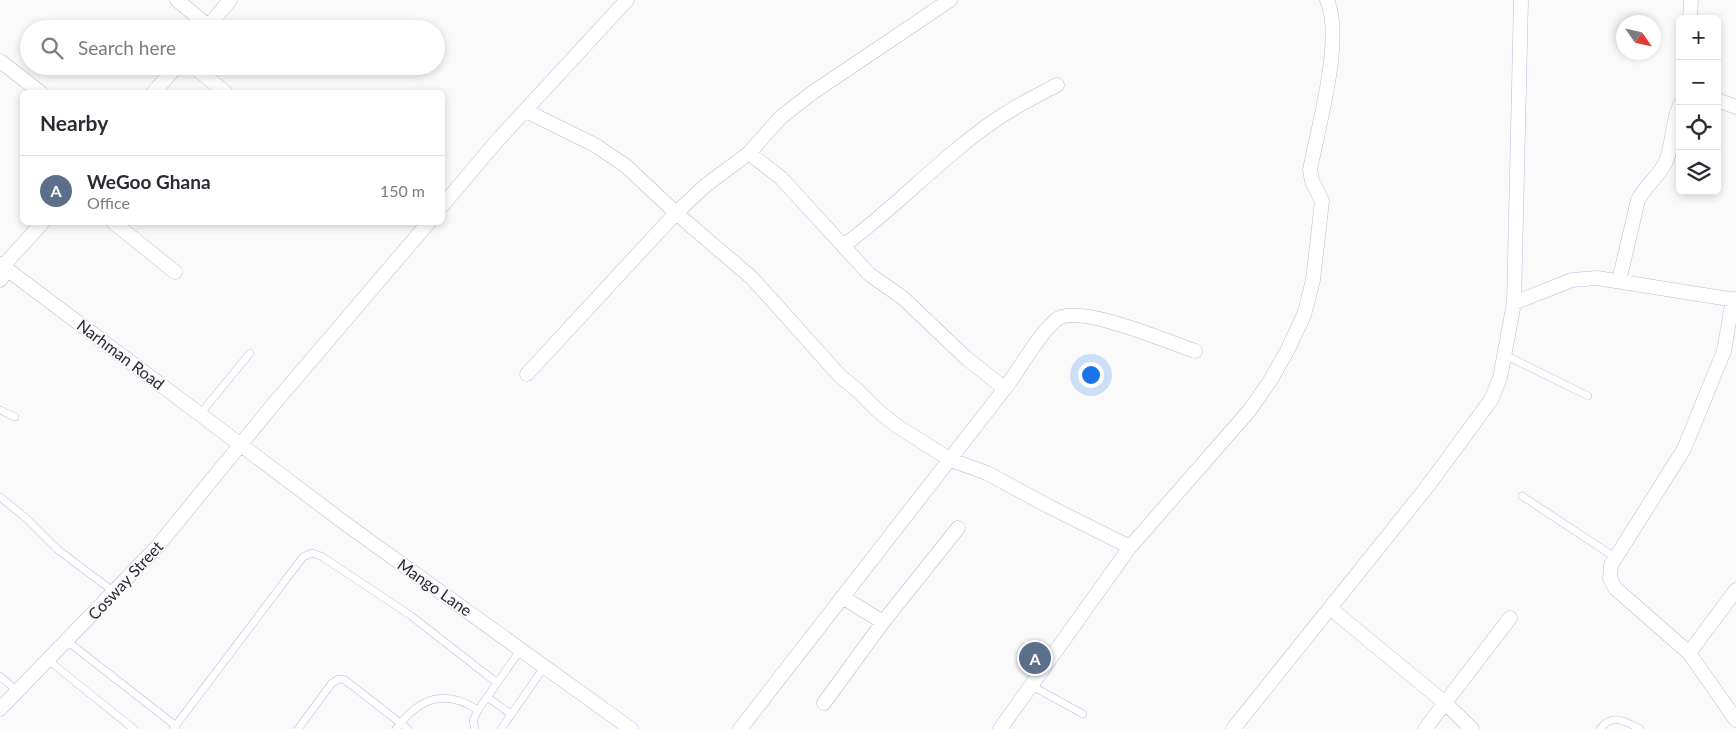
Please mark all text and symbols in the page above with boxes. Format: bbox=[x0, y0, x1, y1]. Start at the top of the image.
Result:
north arrow bbox=[1616, 15, 1661, 60]
map controls bbox=[1676, 15, 1721, 195]
button: + bbox=[1676, 15, 1721, 60]
search box bbox=[20, 20, 445, 75]
icon: search bbox=[38, 34, 66, 62]
text: Search here bbox=[78, 36, 176, 59]
button: − bbox=[1676, 60, 1721, 105]
button: locate bbox=[1676, 105, 1721, 150]
text: Nearby bbox=[40, 110, 108, 135]
button: layers bbox=[1676, 150, 1721, 195]
text: WeGoo Ghana bbox=[87, 170, 211, 193]
text: A bbox=[50, 181, 62, 200]
text: 150 m bbox=[380, 181, 425, 200]
text: Office bbox=[87, 193, 130, 212]
street label: Narhman Road bbox=[74, 315, 168, 393]
your location bbox=[1078, 362, 1104, 388]
street label: Cosway Street bbox=[84, 536, 167, 623]
street label: Mango Lane bbox=[394, 554, 476, 620]
pin: A bbox=[1019, 639, 1051, 677]

